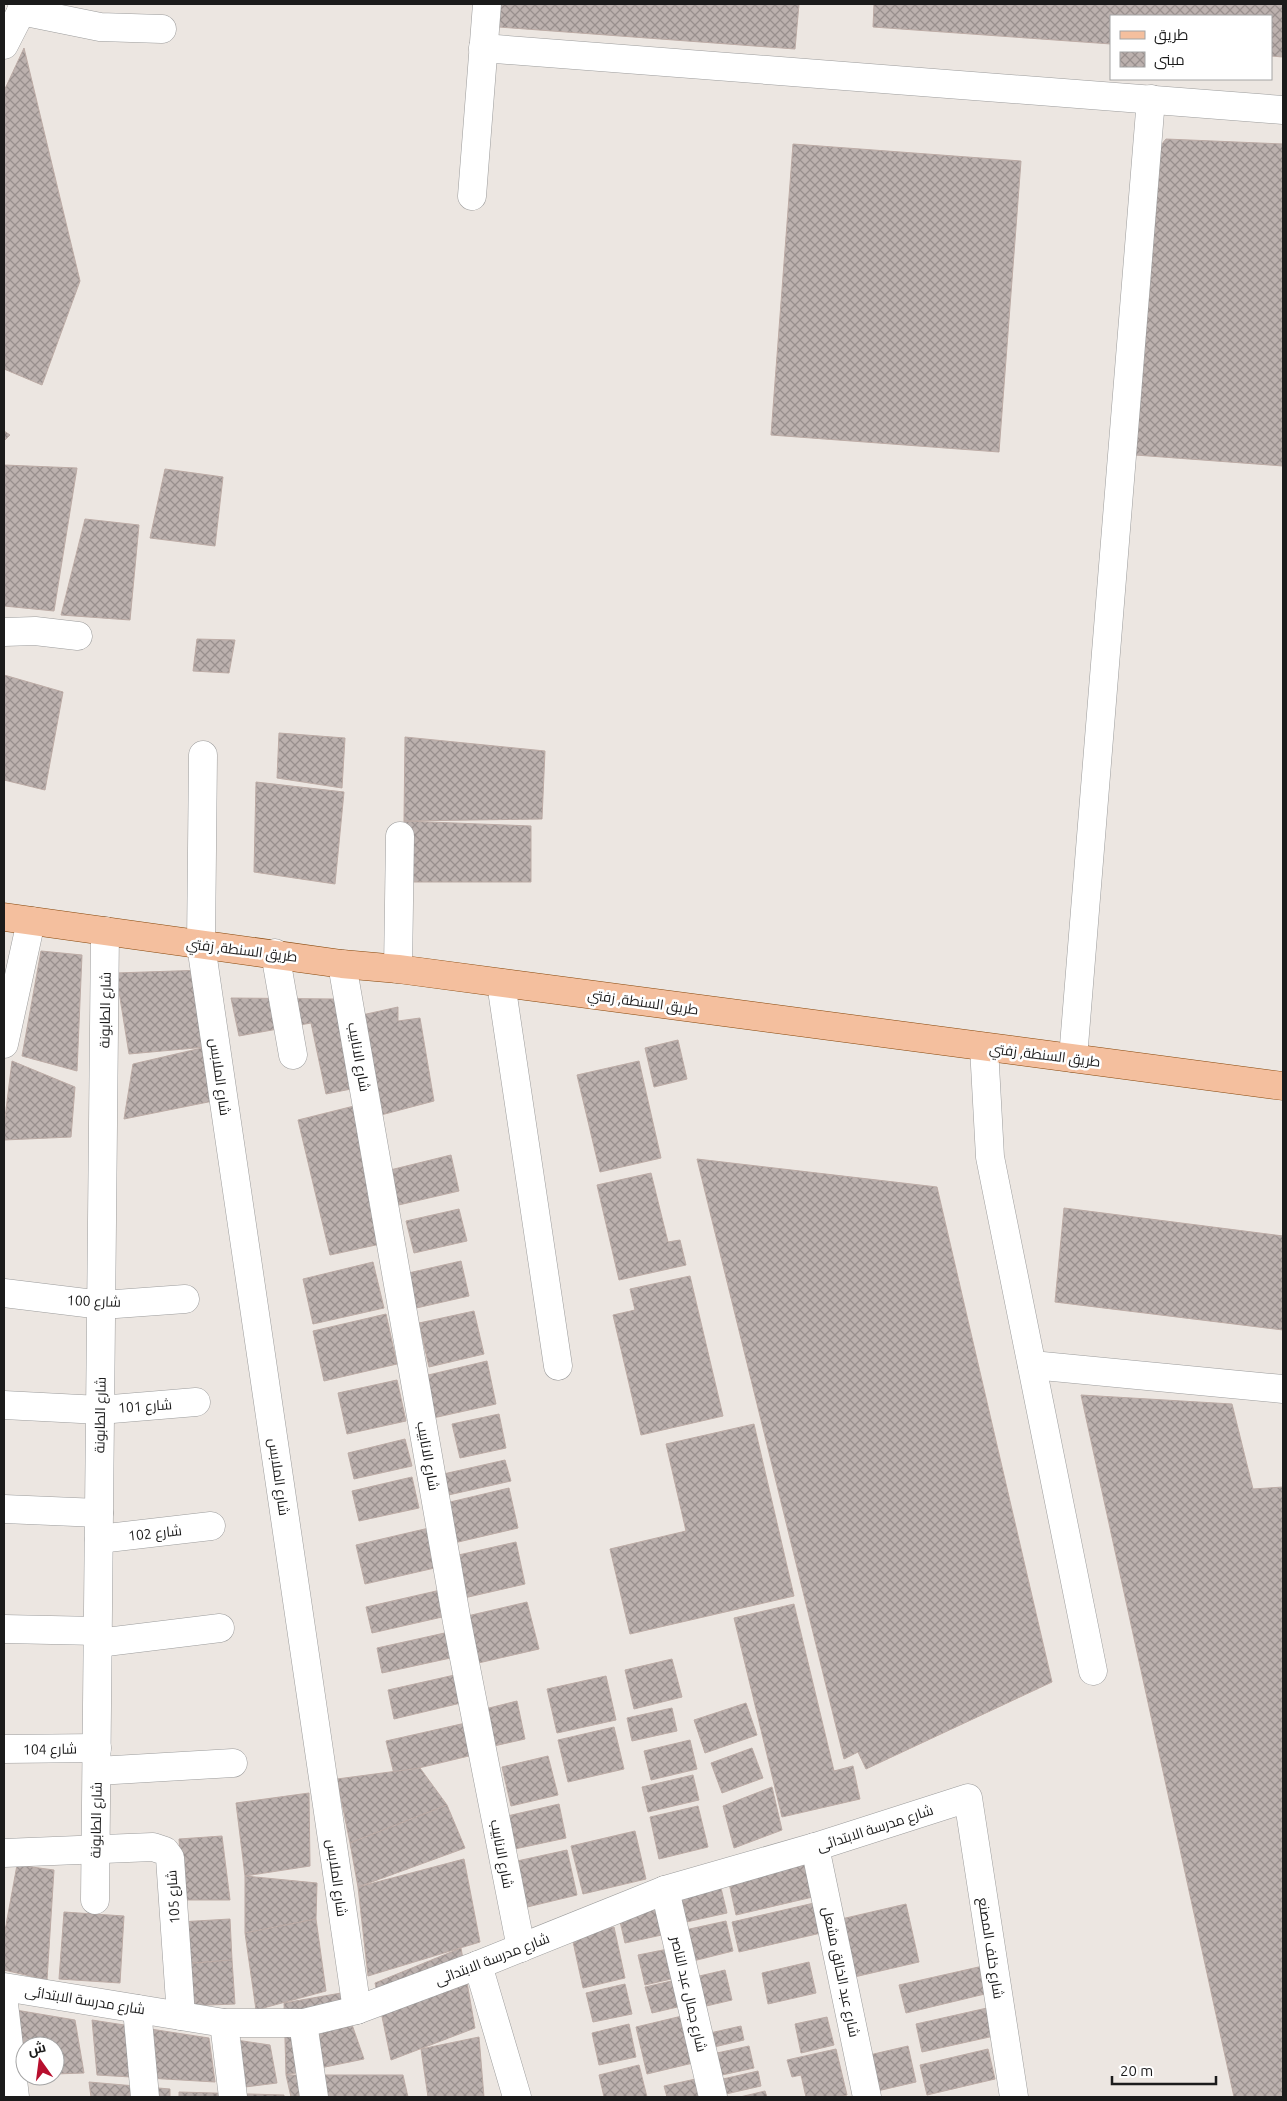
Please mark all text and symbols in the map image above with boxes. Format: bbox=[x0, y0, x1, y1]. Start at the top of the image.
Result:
legend bbox=[1110, 15, 1272, 80]
text: طريق bbox=[1154, 26, 1188, 45]
text: مبنى bbox=[1154, 51, 1185, 70]
street label: طريق السنطة, زفتي bbox=[185, 935, 299, 969]
street label: شارع الطابونة bbox=[96, 972, 115, 1048]
street label: طريق السنطة, زفتي bbox=[586, 986, 700, 1022]
street label: شارع الانابيب bbox=[344, 1021, 373, 1093]
street label: شارع الملابس bbox=[206, 1037, 233, 1117]
street label: طريق السنطة, زفتي bbox=[988, 1040, 1102, 1074]
street label: شارع 100 bbox=[67, 1292, 121, 1311]
street label: شارع الطابونة bbox=[91, 1377, 110, 1453]
street label: شارع 101 bbox=[117, 1396, 173, 1417]
street label: شارع الانابيب bbox=[413, 1420, 442, 1492]
street label: شارع الملابس bbox=[265, 1437, 292, 1517]
street label: شارع 102 bbox=[127, 1522, 183, 1545]
street label: شارع 104 bbox=[23, 1741, 77, 1758]
street label: شارع الطابونة bbox=[87, 1782, 106, 1858]
street label: شارع مدرسة الابتدائى bbox=[815, 1802, 935, 1855]
street label: شارع الانابيب bbox=[486, 1818, 517, 1890]
street label: شارع الملابس bbox=[323, 1838, 350, 1918]
street label: شارع 105 bbox=[163, 1869, 184, 1925]
street label: شارع خلف المصنع bbox=[974, 1896, 1007, 2000]
street label: شارع عبد الخالق مشعل bbox=[818, 1905, 863, 2039]
street label: شارع مدرسة الابتدائى bbox=[432, 1930, 552, 1989]
street label: شارع جمال عبد الناصر bbox=[667, 1934, 710, 2054]
street label: شارع مدرسة الابتدائى bbox=[24, 1983, 146, 2018]
north arrow bbox=[15, 2036, 65, 2086]
text: ش bbox=[26, 2038, 48, 2059]
scale bar bbox=[1112, 2054, 1216, 2086]
text: 20 m bbox=[1120, 2062, 1153, 2079]

